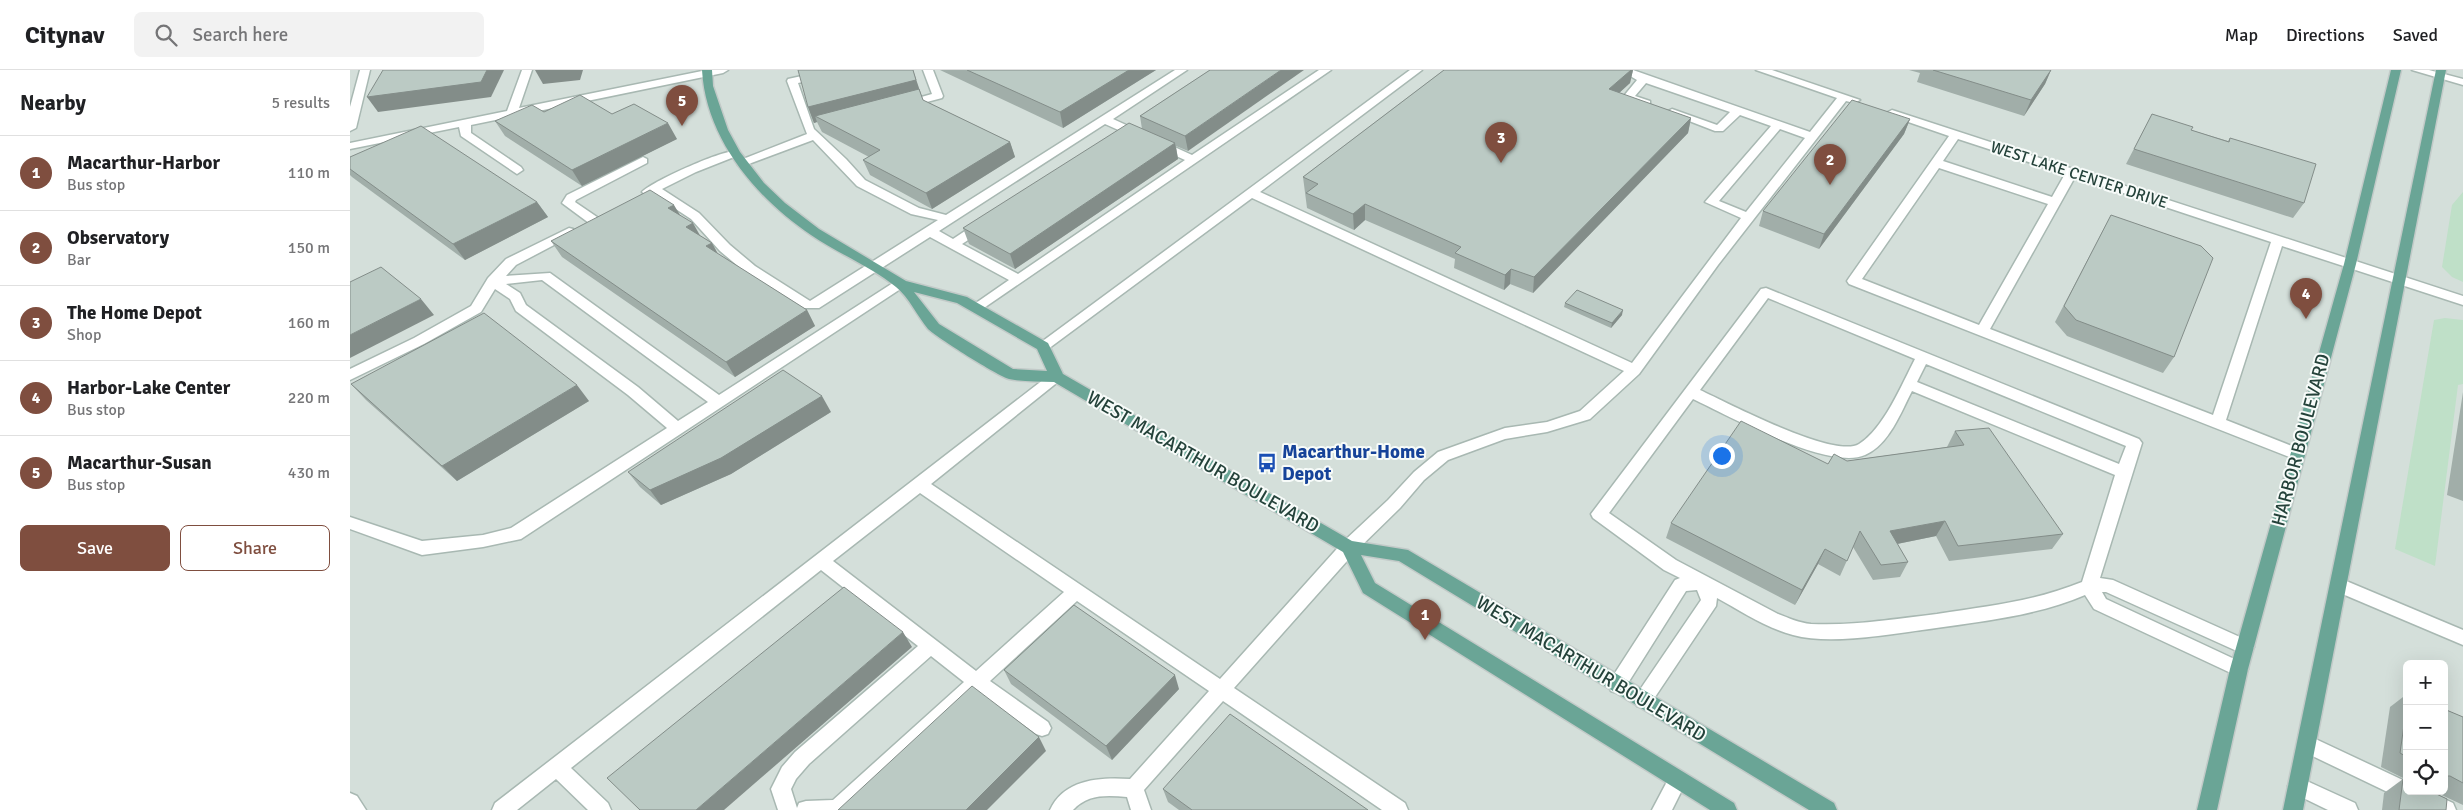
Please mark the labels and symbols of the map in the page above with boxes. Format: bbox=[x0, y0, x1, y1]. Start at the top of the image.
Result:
pin: 5 bbox=[666, 85, 698, 126]
pin: 3 bbox=[1485, 122, 1517, 163]
street label: WEST LAKE CENTER DRIVE bbox=[1988, 137, 2170, 213]
pin: 2 bbox=[1814, 144, 1846, 185]
pin: 4 bbox=[2290, 278, 2322, 319]
street label: HARBOR BOULEVARD bbox=[2266, 351, 2336, 529]
street label: WEST MACARTHUR BOULEVARD bbox=[1083, 386, 1323, 538]
place label: Macarthur-Home Depot bbox=[1282, 440, 1425, 486]
your location bbox=[1709, 443, 1735, 469]
bus stop icon: Macarthur-Home Depot bbox=[1256, 452, 1278, 474]
street label: WEST MACARTHUR BOULEVARD bbox=[1472, 591, 1710, 747]
pin: 1 bbox=[1409, 599, 1441, 640]

